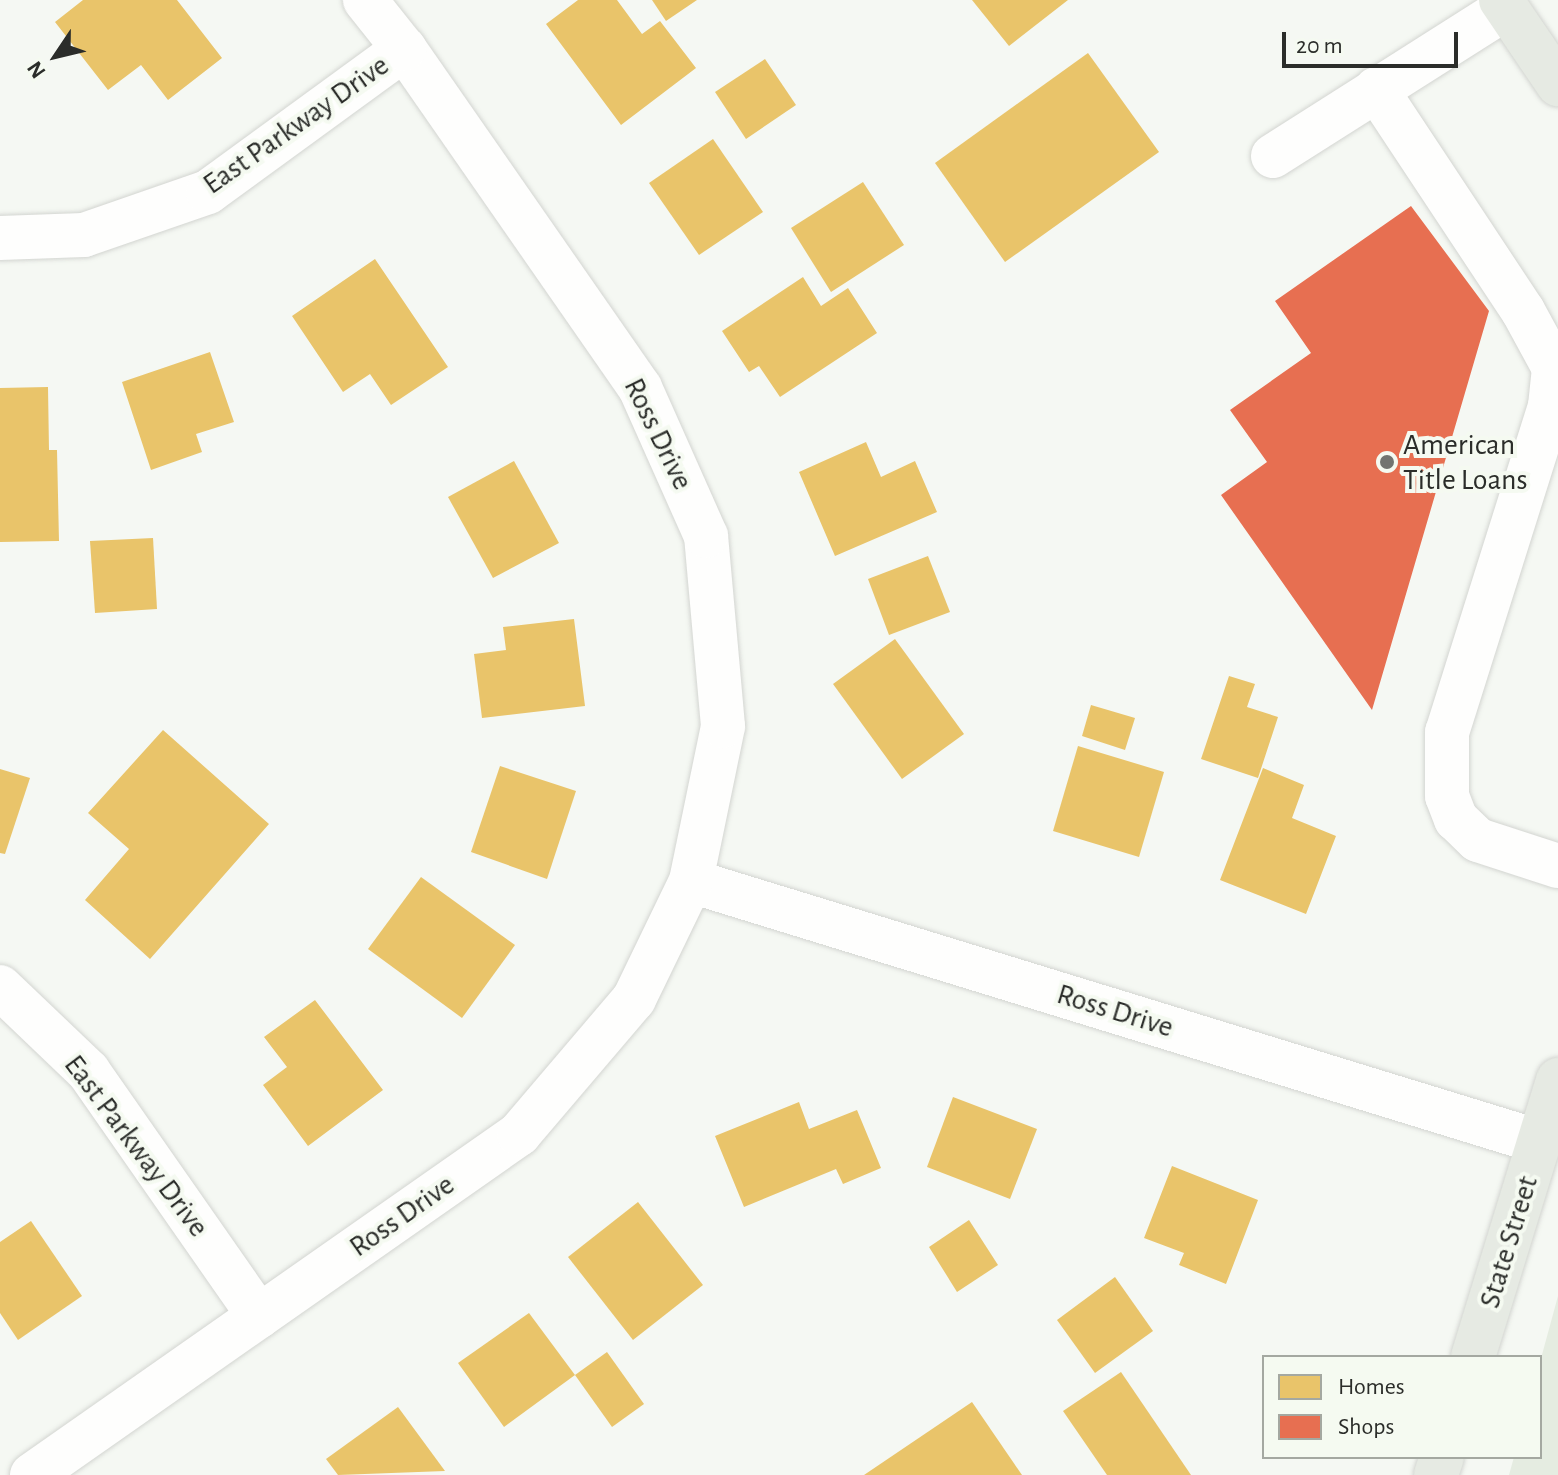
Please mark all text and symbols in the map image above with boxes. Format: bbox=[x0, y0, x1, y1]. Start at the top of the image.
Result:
north arrow bbox=[16, 16, 96, 96]
scale bar bbox=[1286, 16, 1462, 66]
text: 20 m bbox=[1296, 34, 1343, 58]
street label: East Parkway Drive bbox=[196, 48, 396, 202]
text: N bbox=[23, 57, 50, 82]
street label: Ross Drive bbox=[616, 372, 700, 496]
place label: American Title Loans bbox=[1403, 427, 1528, 498]
marker: American Title Loans bbox=[1378, 453, 1396, 471]
street label: Ross Drive bbox=[1052, 976, 1178, 1046]
street label: East Parkway Drive bbox=[56, 1048, 216, 1244]
street label: Ross Drive bbox=[343, 1167, 461, 1265]
street label: State Street bbox=[1472, 1172, 1546, 1312]
legend bbox=[1262, 1355, 1542, 1459]
text: Homes bbox=[1338, 1375, 1405, 1399]
text: Shops bbox=[1338, 1415, 1394, 1439]

